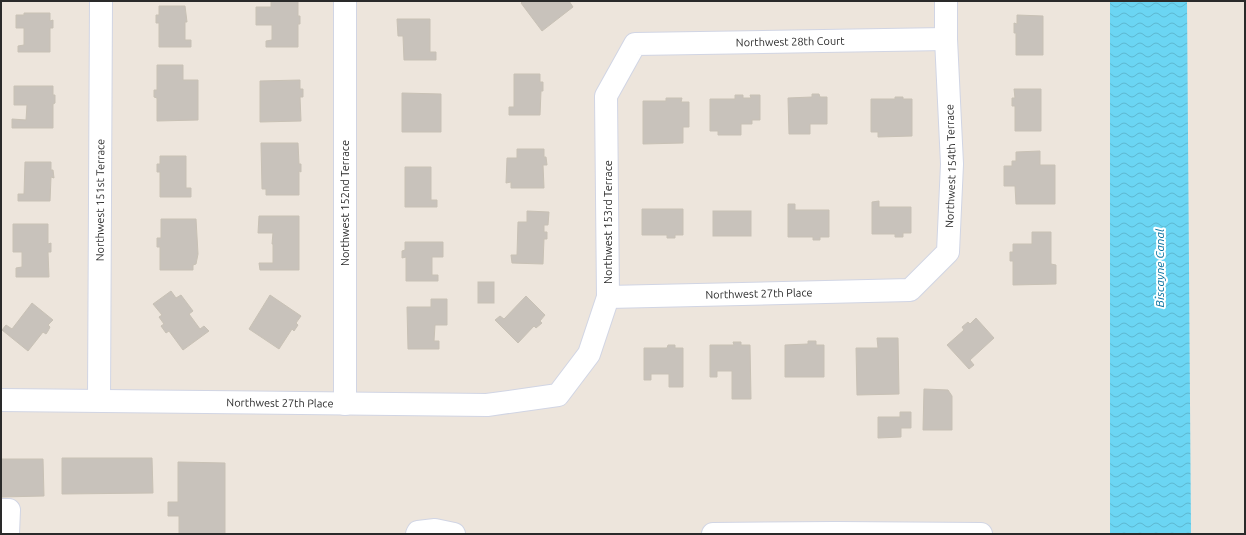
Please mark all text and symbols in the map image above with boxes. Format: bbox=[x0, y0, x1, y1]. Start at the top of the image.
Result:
street label: Northwest 28th Court bbox=[736, 35, 845, 48]
street label: Northwest 154th Terrace bbox=[943, 104, 958, 228]
street label: Northwest 151st Terrace bbox=[94, 139, 106, 261]
street label: Northwest 152nd Terrace bbox=[339, 140, 351, 266]
street label: Northwest 153rd Terrace bbox=[602, 160, 614, 284]
water label: Biscayne Canal bbox=[1153, 228, 1166, 307]
street label: Northwest 27th Place bbox=[705, 286, 813, 301]
street label: Northwest 27th Place bbox=[226, 396, 334, 409]

